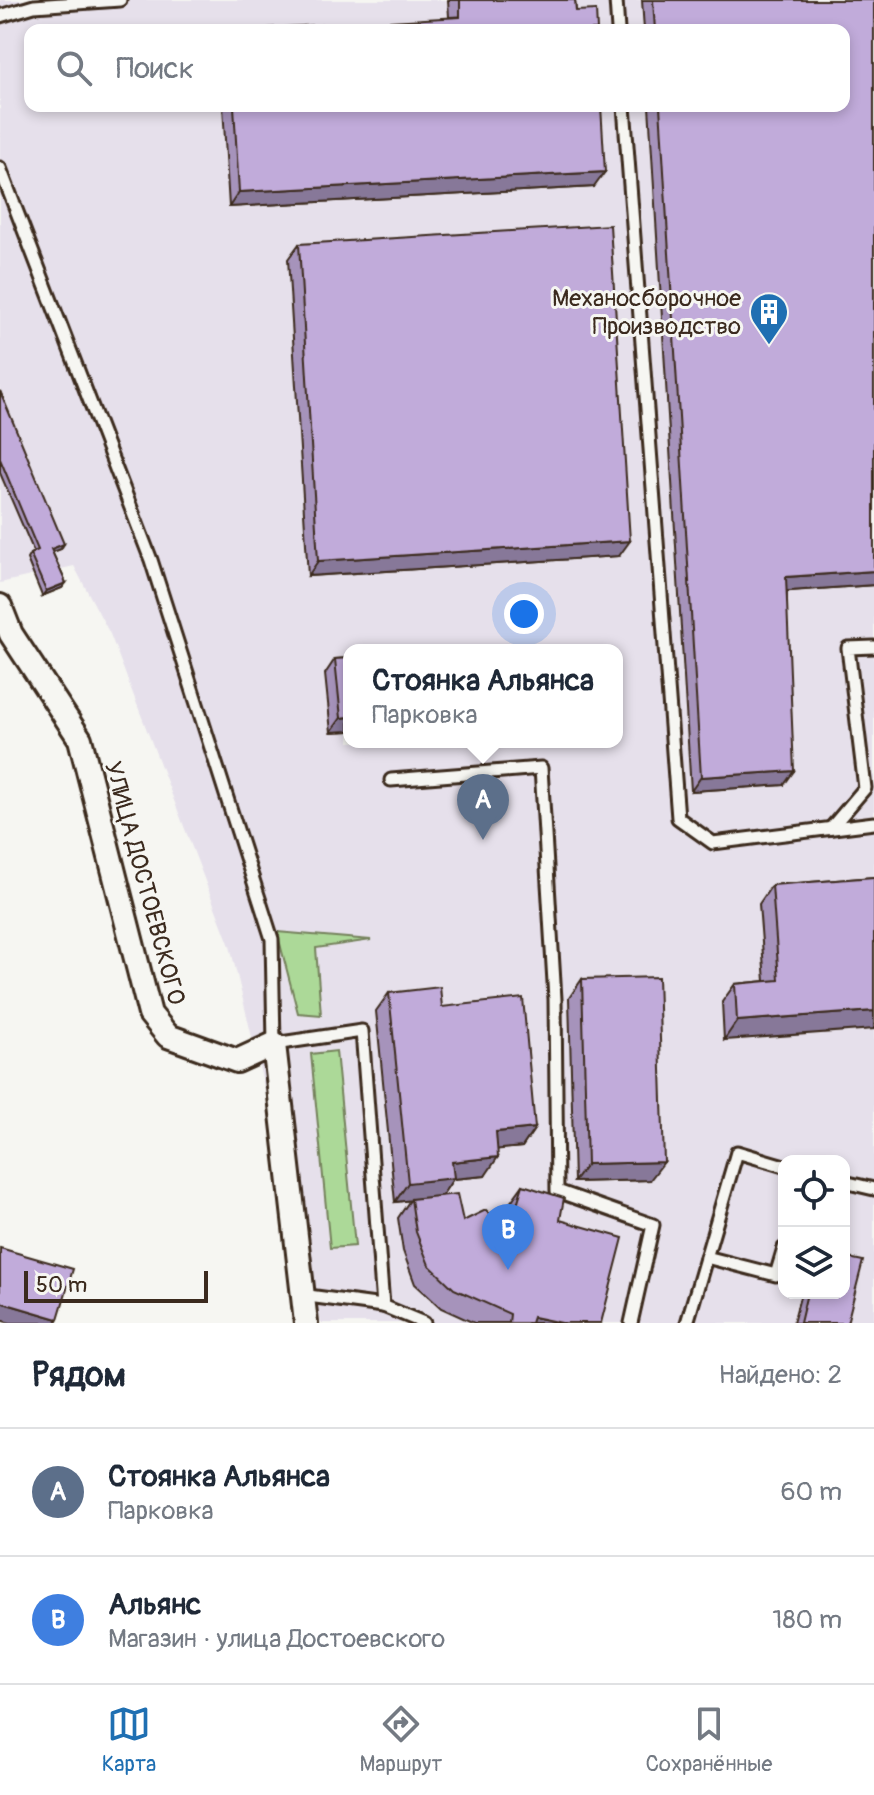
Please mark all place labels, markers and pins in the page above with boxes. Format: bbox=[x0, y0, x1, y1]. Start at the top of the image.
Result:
place label: Механосборочное Производство bbox=[552, 284, 741, 341]
building icon: Механосборочное Производство bbox=[748, 291, 790, 346]
pin: A bbox=[457, 774, 509, 840]
pin: B bbox=[482, 1204, 534, 1270]

